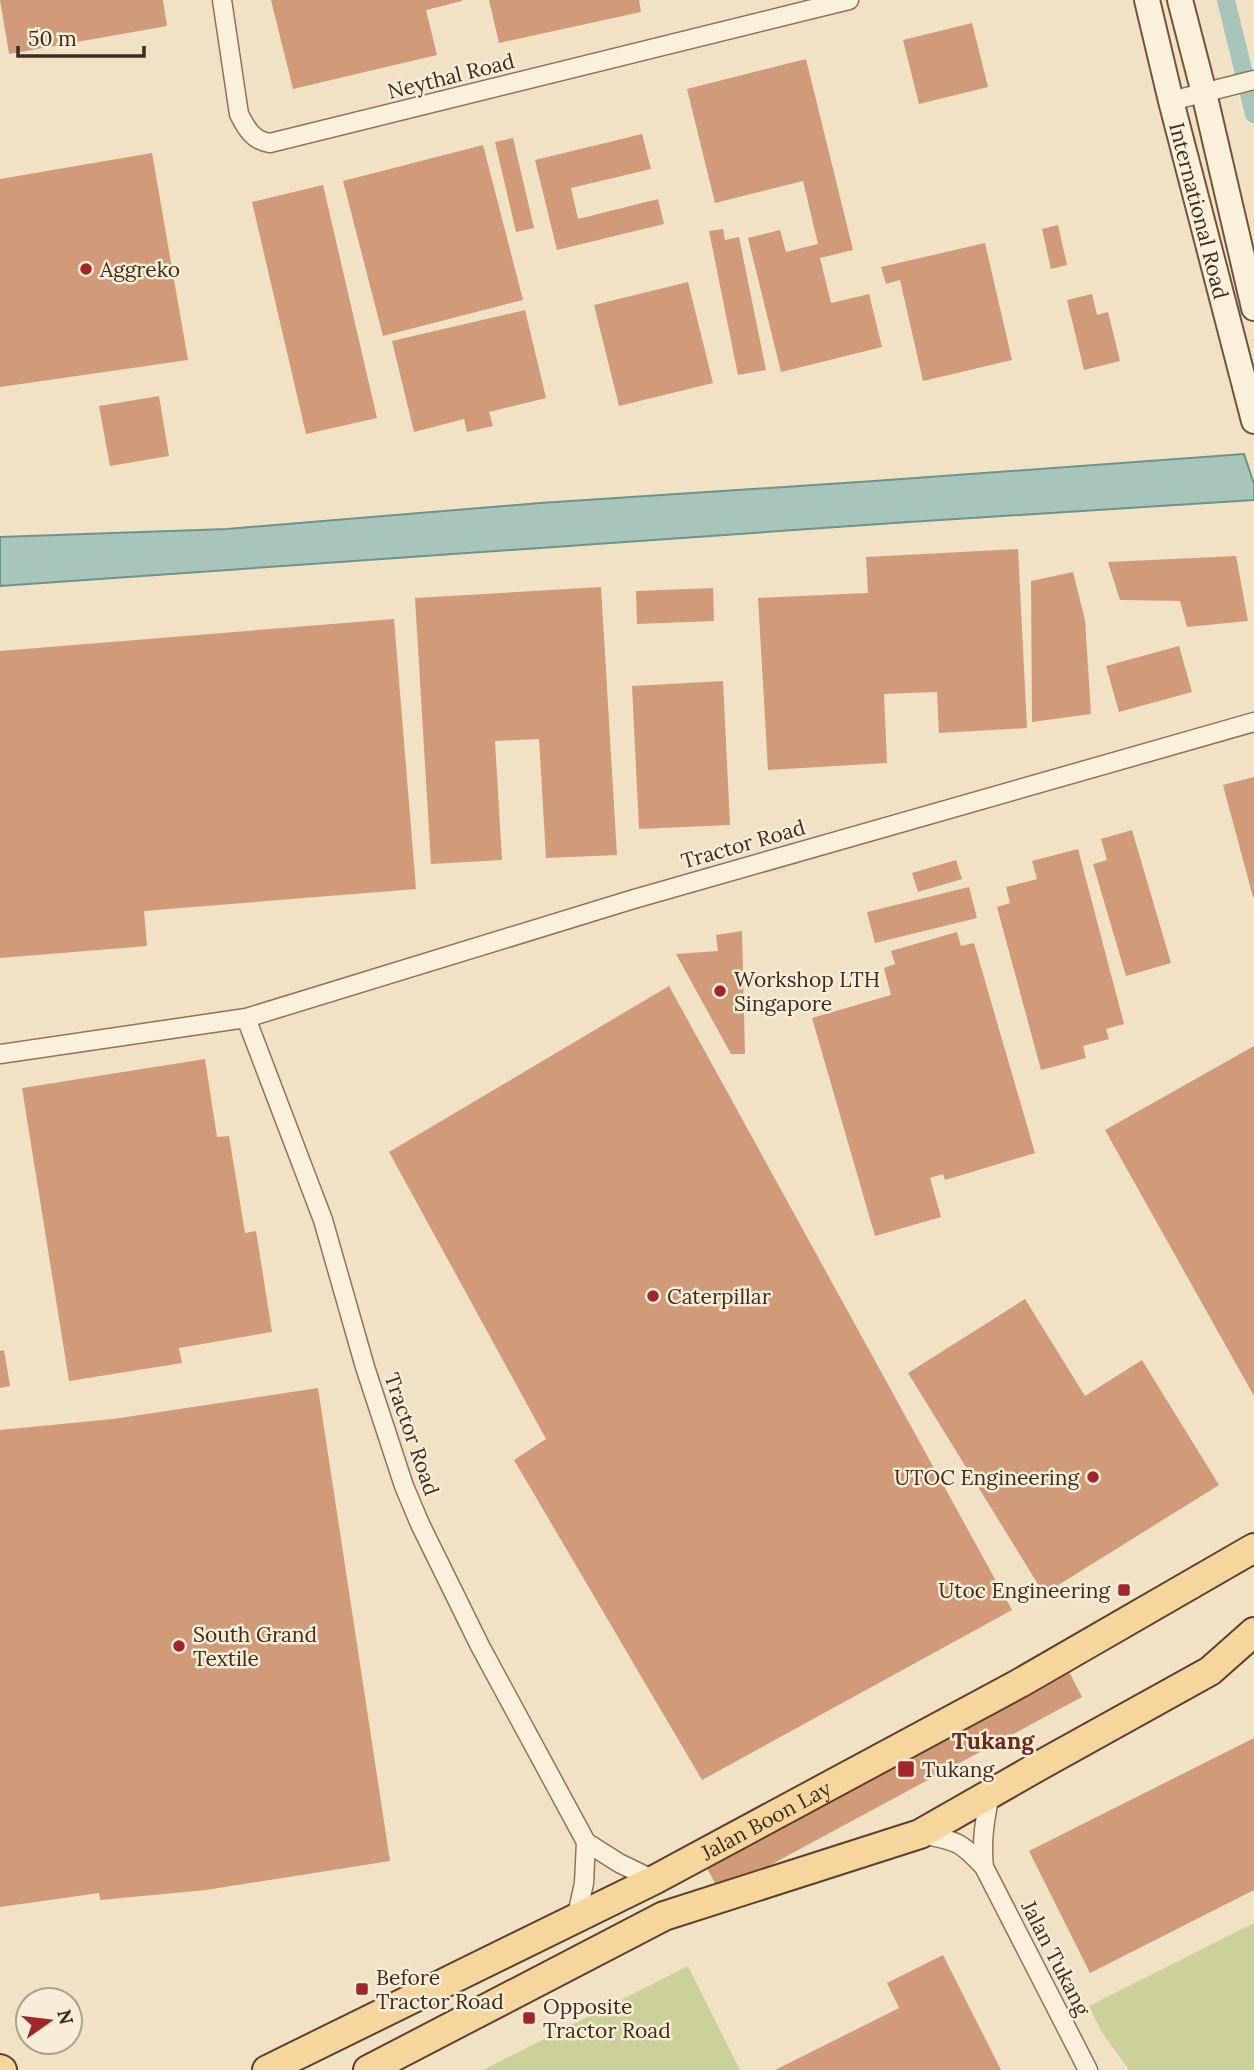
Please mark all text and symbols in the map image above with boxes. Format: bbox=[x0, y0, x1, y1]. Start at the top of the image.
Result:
scale bar bbox=[18, 14, 144, 58]
text: 50 m bbox=[28, 25, 77, 52]
street label: Neythal Road bbox=[385, 47, 517, 105]
street label: International Road bbox=[1164, 119, 1235, 302]
place label: Aggreko bbox=[99, 256, 180, 283]
marker: Aggreko bbox=[78, 261, 94, 277]
street label: Tractor Road bbox=[678, 813, 808, 875]
place label: Workshop LTH Singapore bbox=[734, 966, 880, 1017]
marker: Workshop LTH Singapore bbox=[712, 983, 728, 999]
place label: Caterpillar bbox=[667, 1283, 771, 1310]
marker: Caterpillar bbox=[645, 1288, 661, 1304]
street label: Tractor Road bbox=[378, 1369, 446, 1499]
place label: UTOC Engineering bbox=[894, 1464, 1079, 1491]
marker: UTOC Engineering bbox=[1085, 1469, 1101, 1485]
place label: Utoc Engineering bbox=[939, 1577, 1110, 1604]
marker: Utoc Engineering bbox=[1116, 1582, 1132, 1598]
place label: South Grand Textile bbox=[193, 1621, 317, 1672]
marker: South Grand Textile bbox=[171, 1638, 187, 1654]
district label: Tukang bbox=[952, 1726, 1035, 1755]
place label: Tukang bbox=[922, 1756, 995, 1783]
marker: Tukang bbox=[896, 1759, 916, 1779]
street label: Jalan Boon Lay bbox=[695, 1774, 835, 1866]
street label: Jalan Tukang bbox=[1015, 1895, 1097, 2020]
place label: Before Tractor Road bbox=[376, 1964, 504, 2015]
marker: Before Tractor Road bbox=[354, 1981, 370, 1997]
north arrow bbox=[14, 1986, 84, 2056]
place label: Opposite Tractor Road bbox=[543, 1993, 671, 2044]
text: N bbox=[52, 2007, 79, 2027]
marker: Opposite Tractor Road bbox=[521, 2010, 537, 2026]

